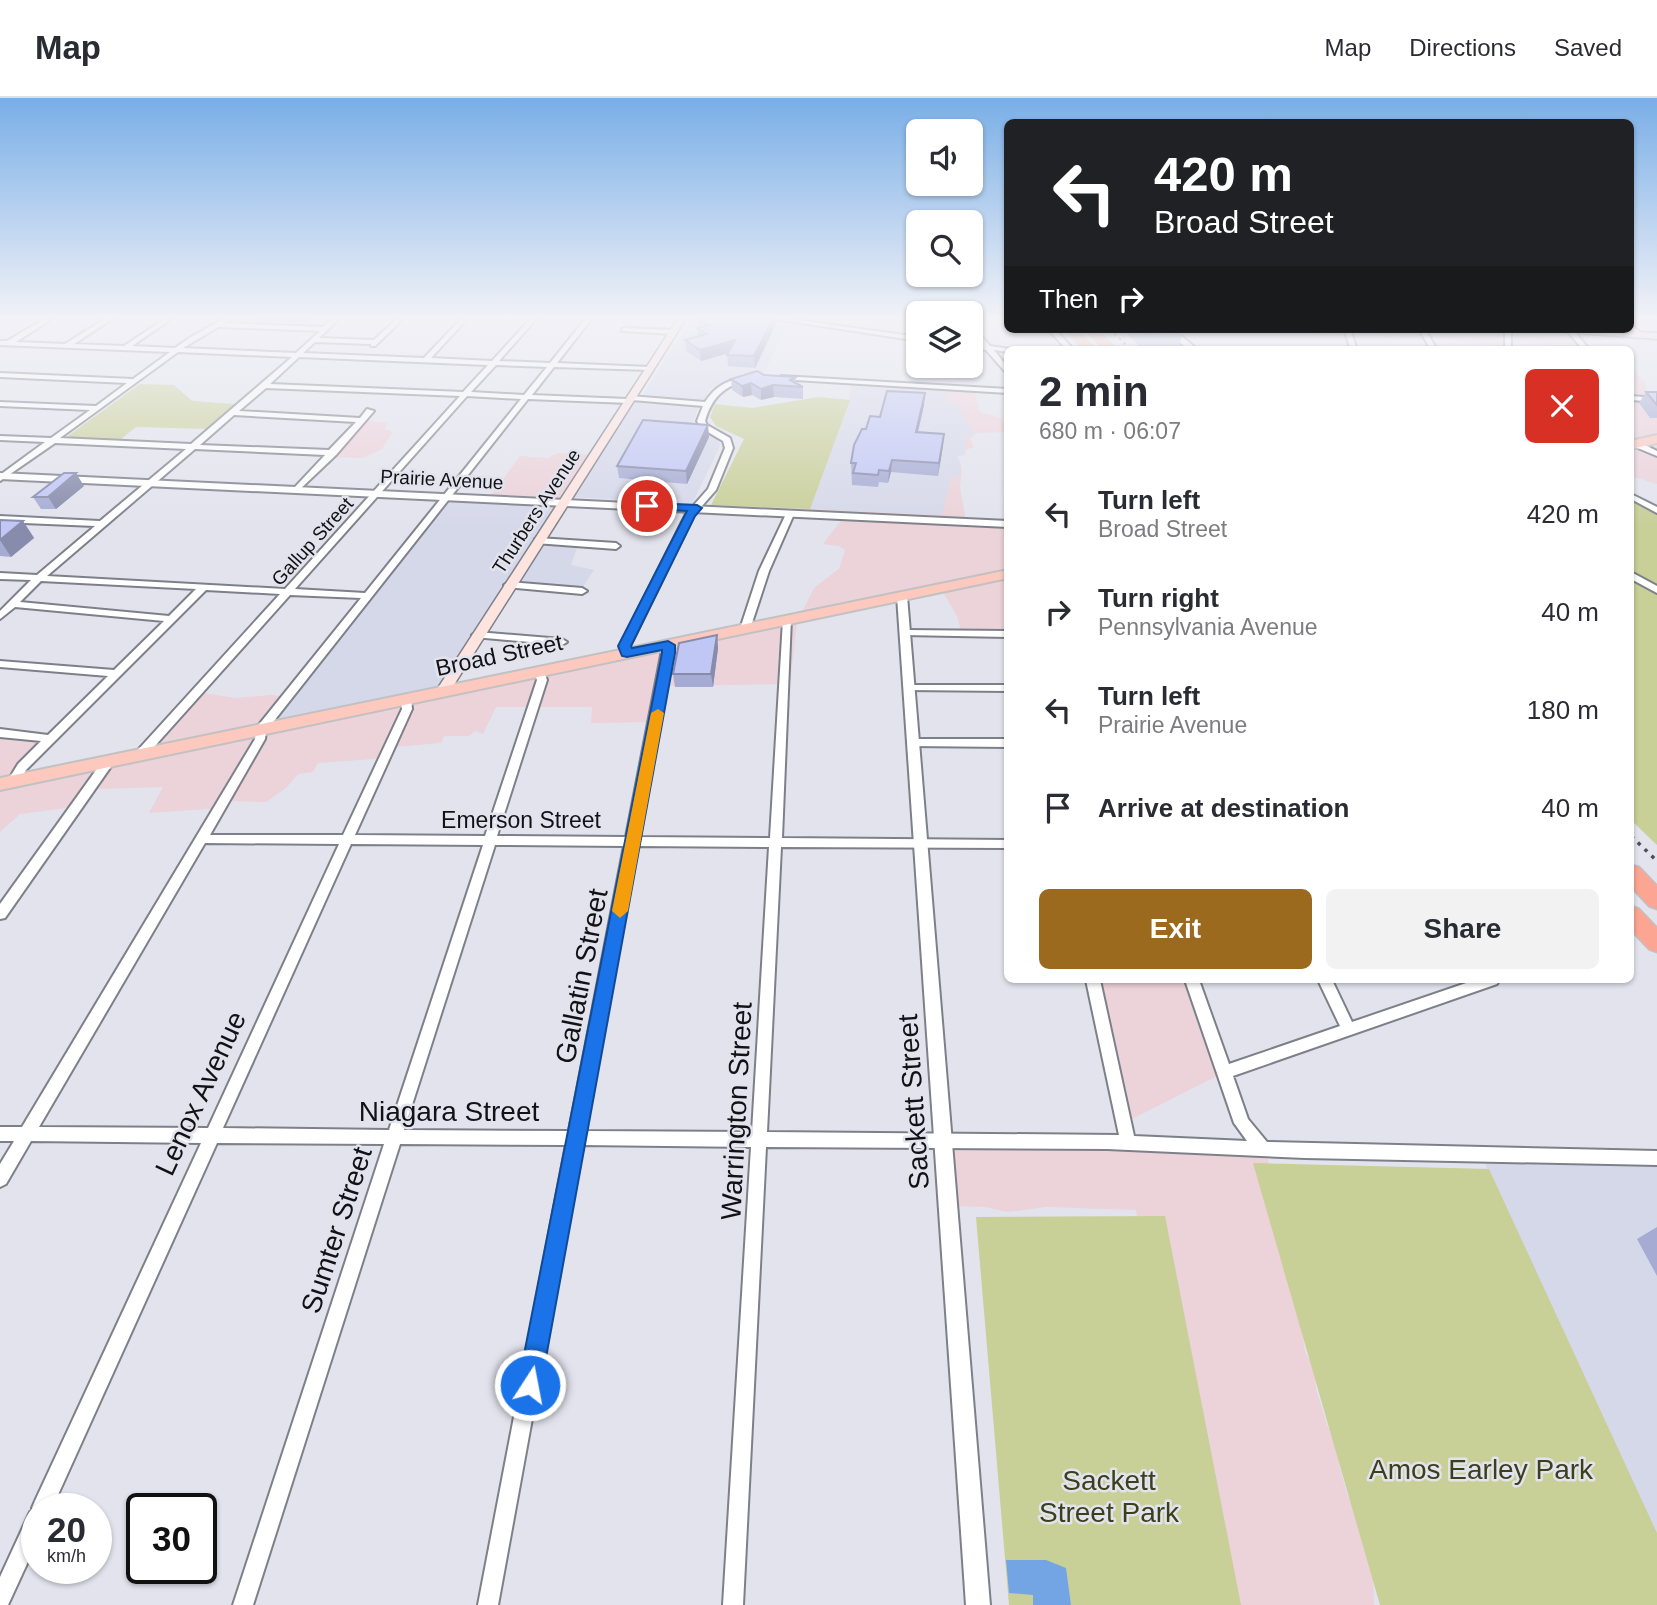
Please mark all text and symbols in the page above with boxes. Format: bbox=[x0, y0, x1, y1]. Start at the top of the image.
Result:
text: Map bbox=[35, 29, 101, 66]
text: Map bbox=[1325, 34, 1371, 61]
text: Directions bbox=[1409, 34, 1516, 61]
text: Saved bbox=[1554, 34, 1622, 61]
map controls bbox=[906, 119, 983, 378]
button: sound bbox=[906, 119, 983, 196]
icon: left bbox=[1039, 147, 1130, 238]
text: 420 m bbox=[1154, 147, 1293, 201]
text: Broad Street bbox=[1154, 204, 1334, 240]
button: search bbox=[906, 210, 983, 287]
icon: right bbox=[1112, 280, 1150, 318]
text: Then bbox=[1039, 284, 1098, 314]
button: layers bbox=[906, 301, 983, 378]
text: 2 min bbox=[1039, 368, 1149, 415]
button: close bbox=[1525, 369, 1599, 443]
text: 680 m · 06:07 bbox=[1039, 418, 1181, 444]
street label: Thurbers Avenue bbox=[488, 445, 585, 578]
street label: Prairie Avenue bbox=[380, 466, 504, 493]
pin bbox=[617, 476, 677, 536]
text: Turn left bbox=[1098, 485, 1200, 515]
icon: arrive bbox=[628, 487, 666, 525]
street label: Gallup Street bbox=[267, 493, 358, 590]
icon: left bbox=[1039, 495, 1077, 533]
text: 420 m bbox=[1527, 499, 1599, 529]
text: Broad Street bbox=[1098, 516, 1227, 542]
text: Turn right bbox=[1098, 583, 1219, 613]
icon: right bbox=[1039, 593, 1077, 631]
text: 40 m bbox=[1541, 597, 1599, 627]
text: Pennsylvania Avenue bbox=[1098, 614, 1318, 640]
street label: Broad Street bbox=[433, 629, 565, 681]
text: Turn left bbox=[1098, 681, 1200, 711]
icon: left bbox=[1039, 691, 1077, 729]
text: 180 m bbox=[1527, 695, 1599, 725]
text: Prairie Avenue bbox=[1098, 712, 1247, 738]
icon: arrive bbox=[1039, 789, 1077, 827]
text: Arrive at destination bbox=[1098, 793, 1349, 823]
text: 40 m bbox=[1541, 793, 1599, 823]
street label: Emerson Street bbox=[441, 807, 601, 833]
street label: Gallatin Street bbox=[549, 886, 614, 1066]
button: Exit bbox=[1039, 889, 1312, 969]
button: Share bbox=[1326, 889, 1599, 969]
street label: Warrington Street bbox=[715, 1001, 758, 1221]
street label: Lenox Avenue bbox=[149, 1006, 252, 1180]
street label: Sackett Street bbox=[892, 1013, 935, 1191]
street label: Niagara Street bbox=[359, 1096, 539, 1127]
street label: Sumter Street bbox=[295, 1143, 378, 1317]
position arrow bbox=[493, 1348, 567, 1422]
park label: Amos Earley Park bbox=[1369, 1454, 1594, 1485]
park label: Sackett Street Park bbox=[1039, 1465, 1180, 1528]
speed limit sign: 30 bbox=[126, 1493, 217, 1584]
text: 20 bbox=[47, 1510, 86, 1549]
text: km/h bbox=[47, 1546, 86, 1566]

